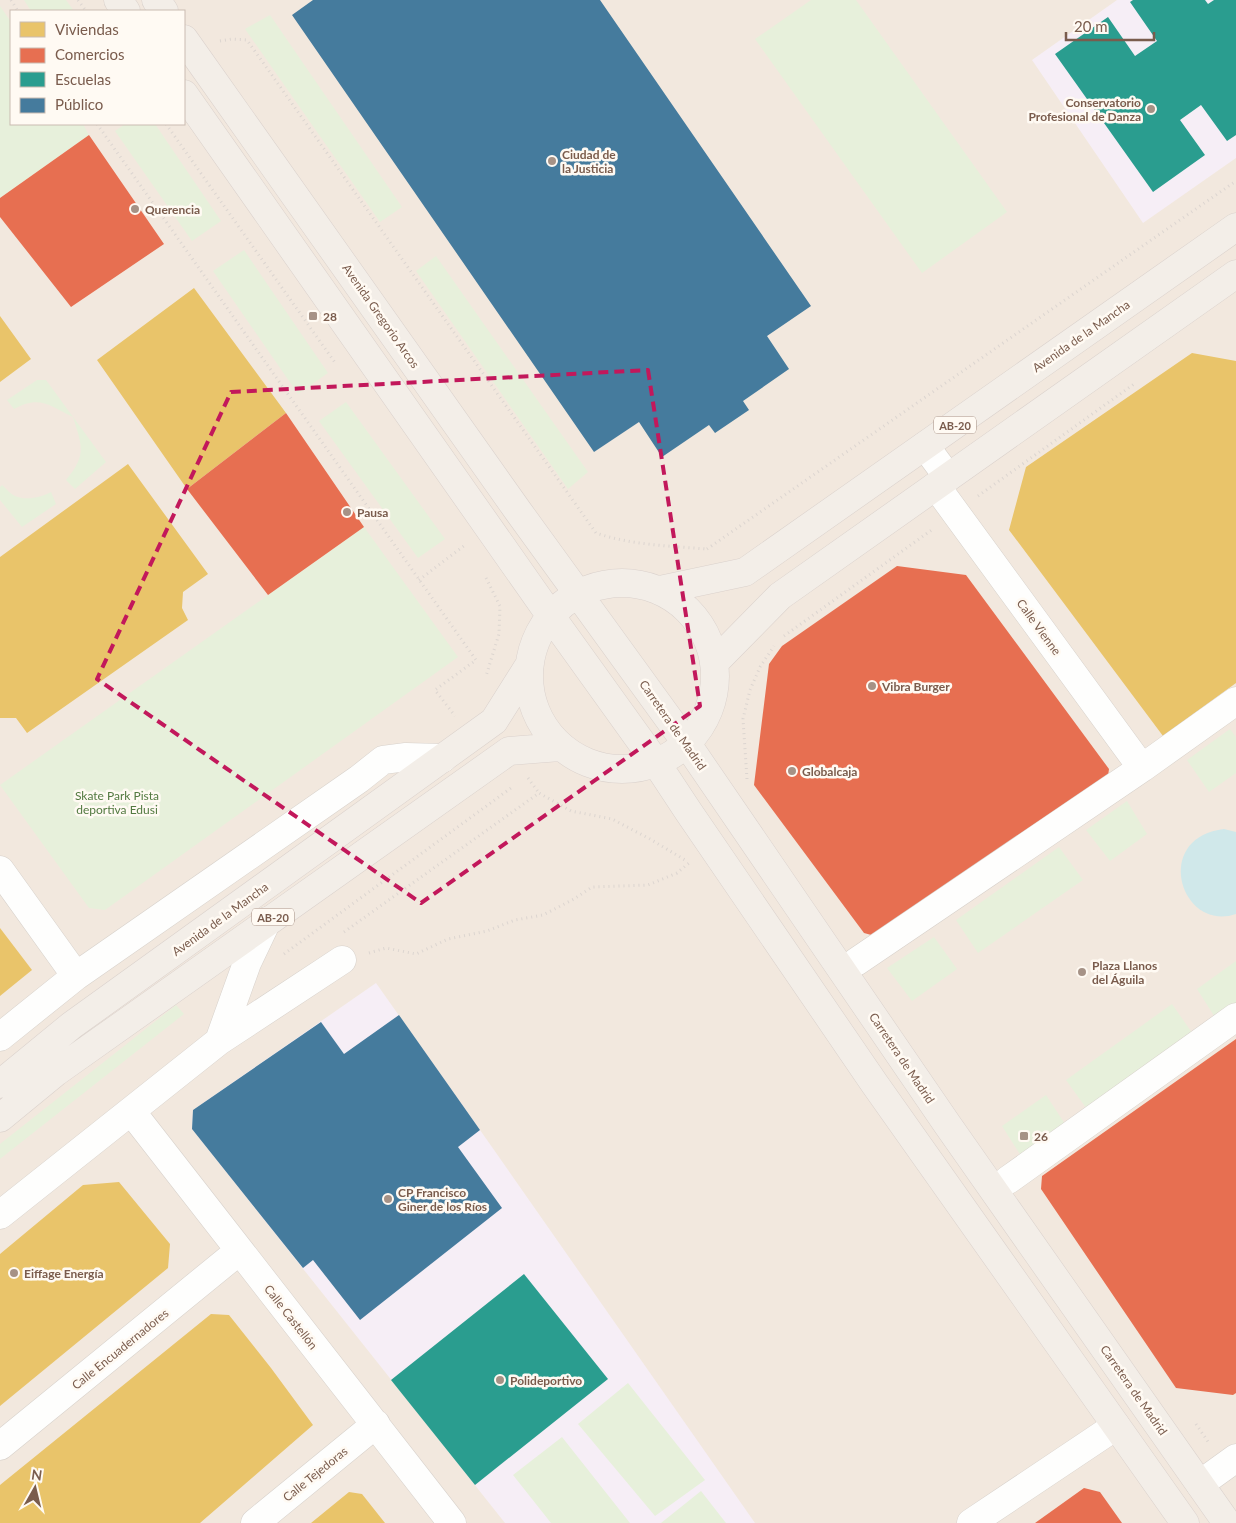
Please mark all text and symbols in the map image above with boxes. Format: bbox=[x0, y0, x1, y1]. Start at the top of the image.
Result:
legend bbox=[10, 10, 185, 125]
scale bar bbox=[1066, 10, 1154, 42]
text: 20 m bbox=[1074, 17, 1108, 35]
text: Viviendas bbox=[55, 20, 119, 38]
text: Comercios bbox=[55, 45, 125, 63]
text: Escuelas bbox=[55, 70, 111, 88]
text: Público bbox=[55, 95, 103, 113]
place label: Conservatorio Profesional de Danza bbox=[1029, 95, 1141, 124]
marker: Conservatorio Profesional de Danza bbox=[1145, 103, 1157, 115]
place label: Ciudad de la Justicia bbox=[562, 147, 616, 176]
marker: Ciudad de la Justicia bbox=[546, 155, 558, 167]
place label: Querencia bbox=[145, 202, 200, 217]
marker: Querencia bbox=[129, 203, 141, 215]
street label: Avenida Gregorio Arcos bbox=[339, 261, 423, 371]
street label: Avenida de la Mancha bbox=[1029, 297, 1133, 375]
place label: 28 bbox=[323, 309, 337, 324]
marker: 28 bbox=[307, 310, 319, 322]
road number: AB-20 bbox=[934, 416, 976, 434]
place label: Pausa bbox=[357, 505, 388, 520]
marker: Pausa bbox=[341, 506, 353, 518]
street label: Calle Vienne bbox=[1014, 596, 1064, 658]
street label: Carretera de Madrid bbox=[636, 677, 710, 773]
place label: Vibra Burger bbox=[881, 679, 950, 694]
marker: Vibra Burger bbox=[866, 680, 878, 692]
place label: Globalcaja bbox=[802, 764, 857, 779]
marker: Globalcaja bbox=[786, 765, 798, 777]
park label: Skate Park Pista deportiva Edusi bbox=[75, 788, 159, 817]
street label: Avenida de la Mancha bbox=[169, 879, 271, 959]
road number: AB-20 bbox=[252, 909, 294, 926]
place label: Plaza Llanos del Águila bbox=[1092, 958, 1157, 987]
marker: Plaza Llanos del Águila bbox=[1076, 966, 1088, 978]
street label: Carretera de Madrid bbox=[866, 1010, 938, 1106]
place label: 26 bbox=[1034, 1129, 1048, 1144]
marker: 26 bbox=[1018, 1130, 1030, 1142]
place label: CP Francisco Giner de los Ríos bbox=[398, 1185, 487, 1214]
marker: CP Francisco Giner de los Ríos bbox=[382, 1193, 394, 1205]
place label: Eiffage Energía bbox=[24, 1266, 104, 1281]
marker: Eiffage Energía bbox=[8, 1267, 20, 1279]
street label: Calle Castellón bbox=[261, 1282, 321, 1352]
street label: Calle Encuadernadores bbox=[69, 1305, 171, 1393]
street label: Carretera de Madrid bbox=[1097, 1342, 1171, 1438]
place label: Polideportivo bbox=[510, 1373, 582, 1388]
marker: Polideportivo bbox=[494, 1374, 506, 1386]
street label: Calle Tejedoras bbox=[280, 1443, 350, 1505]
north arrow bbox=[10, 1463, 60, 1513]
text: N bbox=[30, 1465, 43, 1484]

